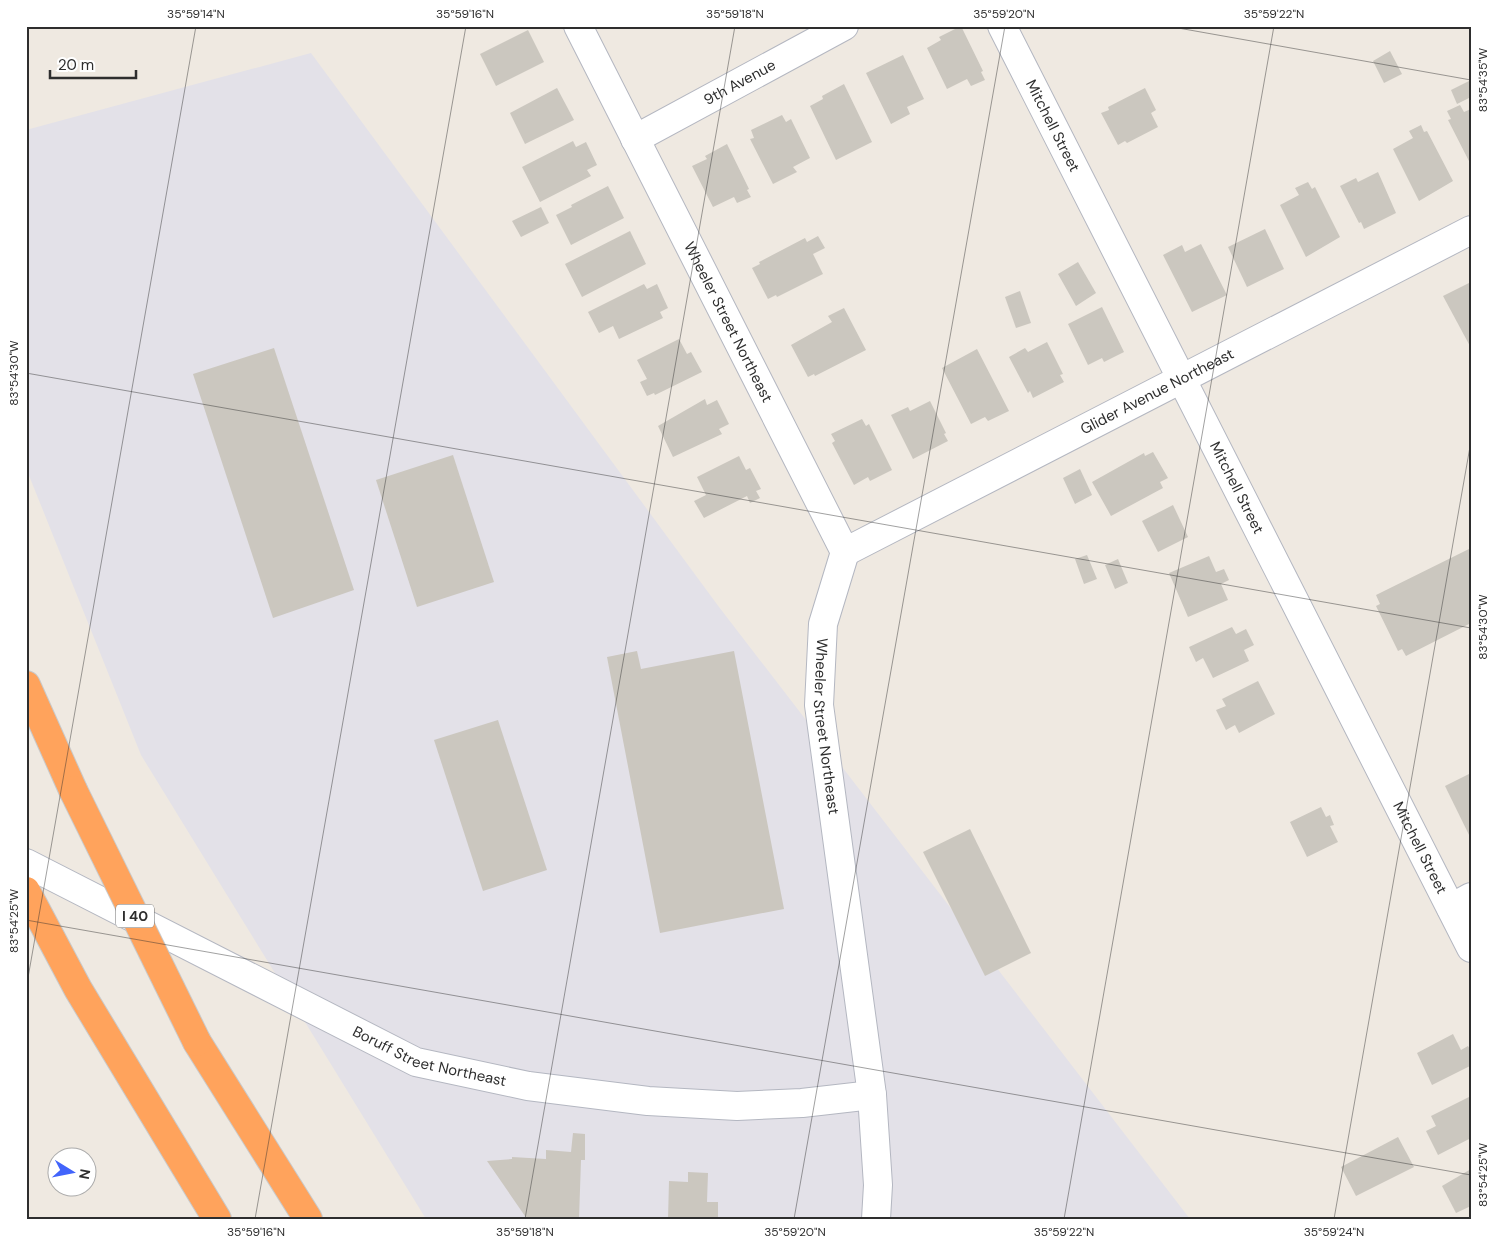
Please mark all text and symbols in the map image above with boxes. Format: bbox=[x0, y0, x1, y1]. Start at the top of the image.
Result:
text: 35°59'14"N bbox=[167, 6, 225, 22]
text: 35°59'16"N bbox=[436, 6, 494, 22]
text: 35°59'18"N bbox=[706, 6, 764, 22]
text: 35°59'20"N bbox=[973, 6, 1035, 22]
text: 35°59'22"N bbox=[1244, 6, 1304, 22]
text: 83°54'35"W bbox=[1475, 47, 1491, 112]
scale bar bbox=[50, 48, 136, 80]
text: 20 m bbox=[58, 55, 94, 75]
street label: 9th Avenue bbox=[700, 55, 779, 110]
street label: Mitchell Street bbox=[1021, 76, 1085, 175]
street label: Wheeler Street Northeast bbox=[679, 238, 777, 406]
text: 83°54'30"W bbox=[6, 340, 22, 406]
street label: Glider Avenue Northeast bbox=[1077, 344, 1237, 439]
street label: Mitchell Street bbox=[1205, 438, 1269, 537]
text: 83°54'30"W bbox=[1475, 594, 1491, 660]
street label: Wheeler Street Northeast bbox=[809, 638, 844, 816]
street label: Mitchell Street bbox=[1388, 798, 1452, 897]
text: 83°54'25"W bbox=[6, 889, 22, 953]
road number: I 40 bbox=[116, 904, 154, 928]
street label: Boruff Street Northeast bbox=[349, 1021, 508, 1091]
text: 83°54'25"W bbox=[1475, 1143, 1491, 1207]
north arrow bbox=[48, 1148, 98, 1198]
text: N bbox=[75, 1168, 95, 1181]
text: 35°59'16"N bbox=[227, 1224, 285, 1240]
text: 35°59'18"N bbox=[496, 1224, 554, 1240]
text: 35°59'20"N bbox=[764, 1224, 826, 1240]
text: 35°59'22"N bbox=[1034, 1224, 1094, 1240]
text: 35°59'24"N bbox=[1304, 1224, 1364, 1240]

